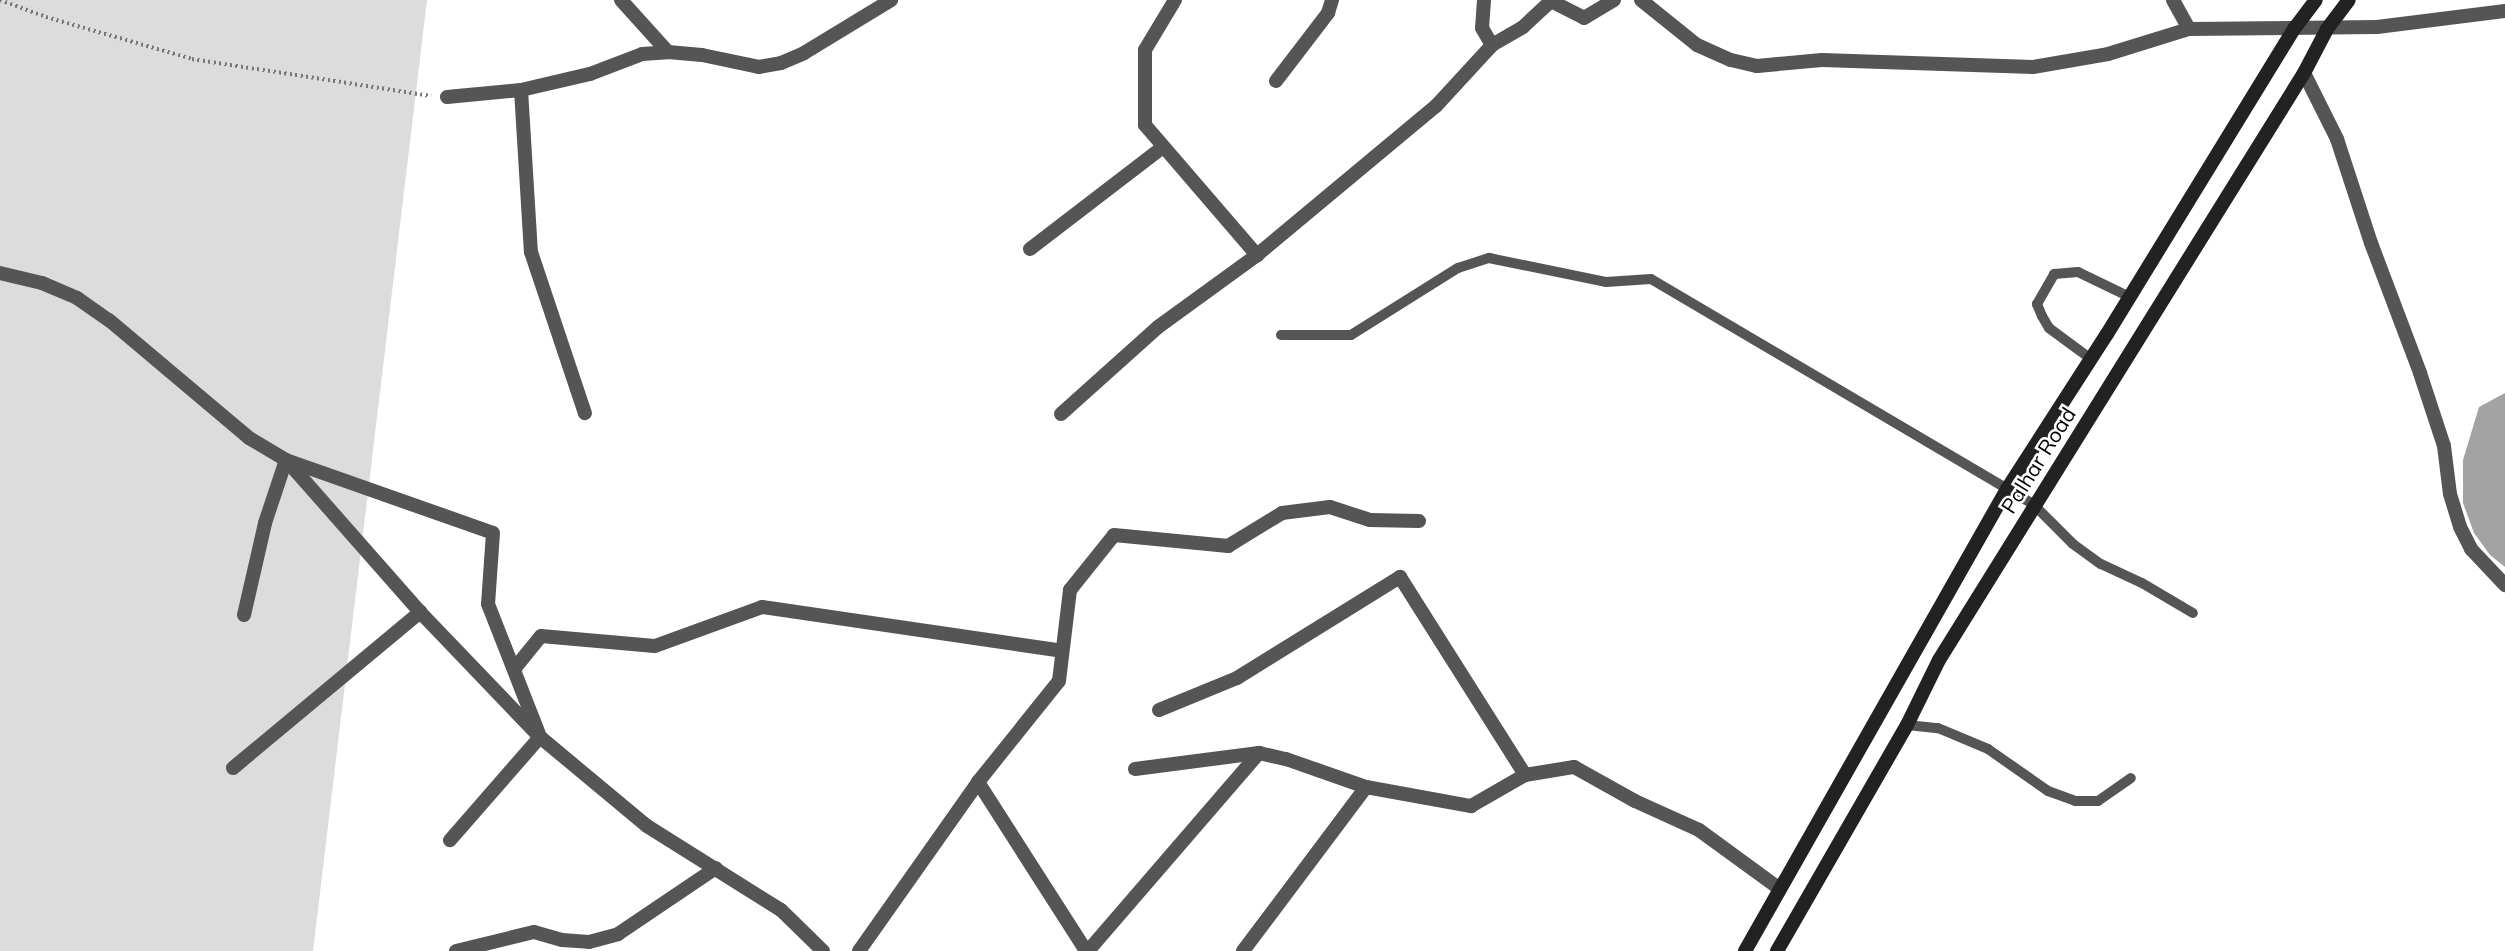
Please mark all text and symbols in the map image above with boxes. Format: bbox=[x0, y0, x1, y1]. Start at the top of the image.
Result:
street label: Palhar Road bbox=[1995, 402, 2081, 518]

